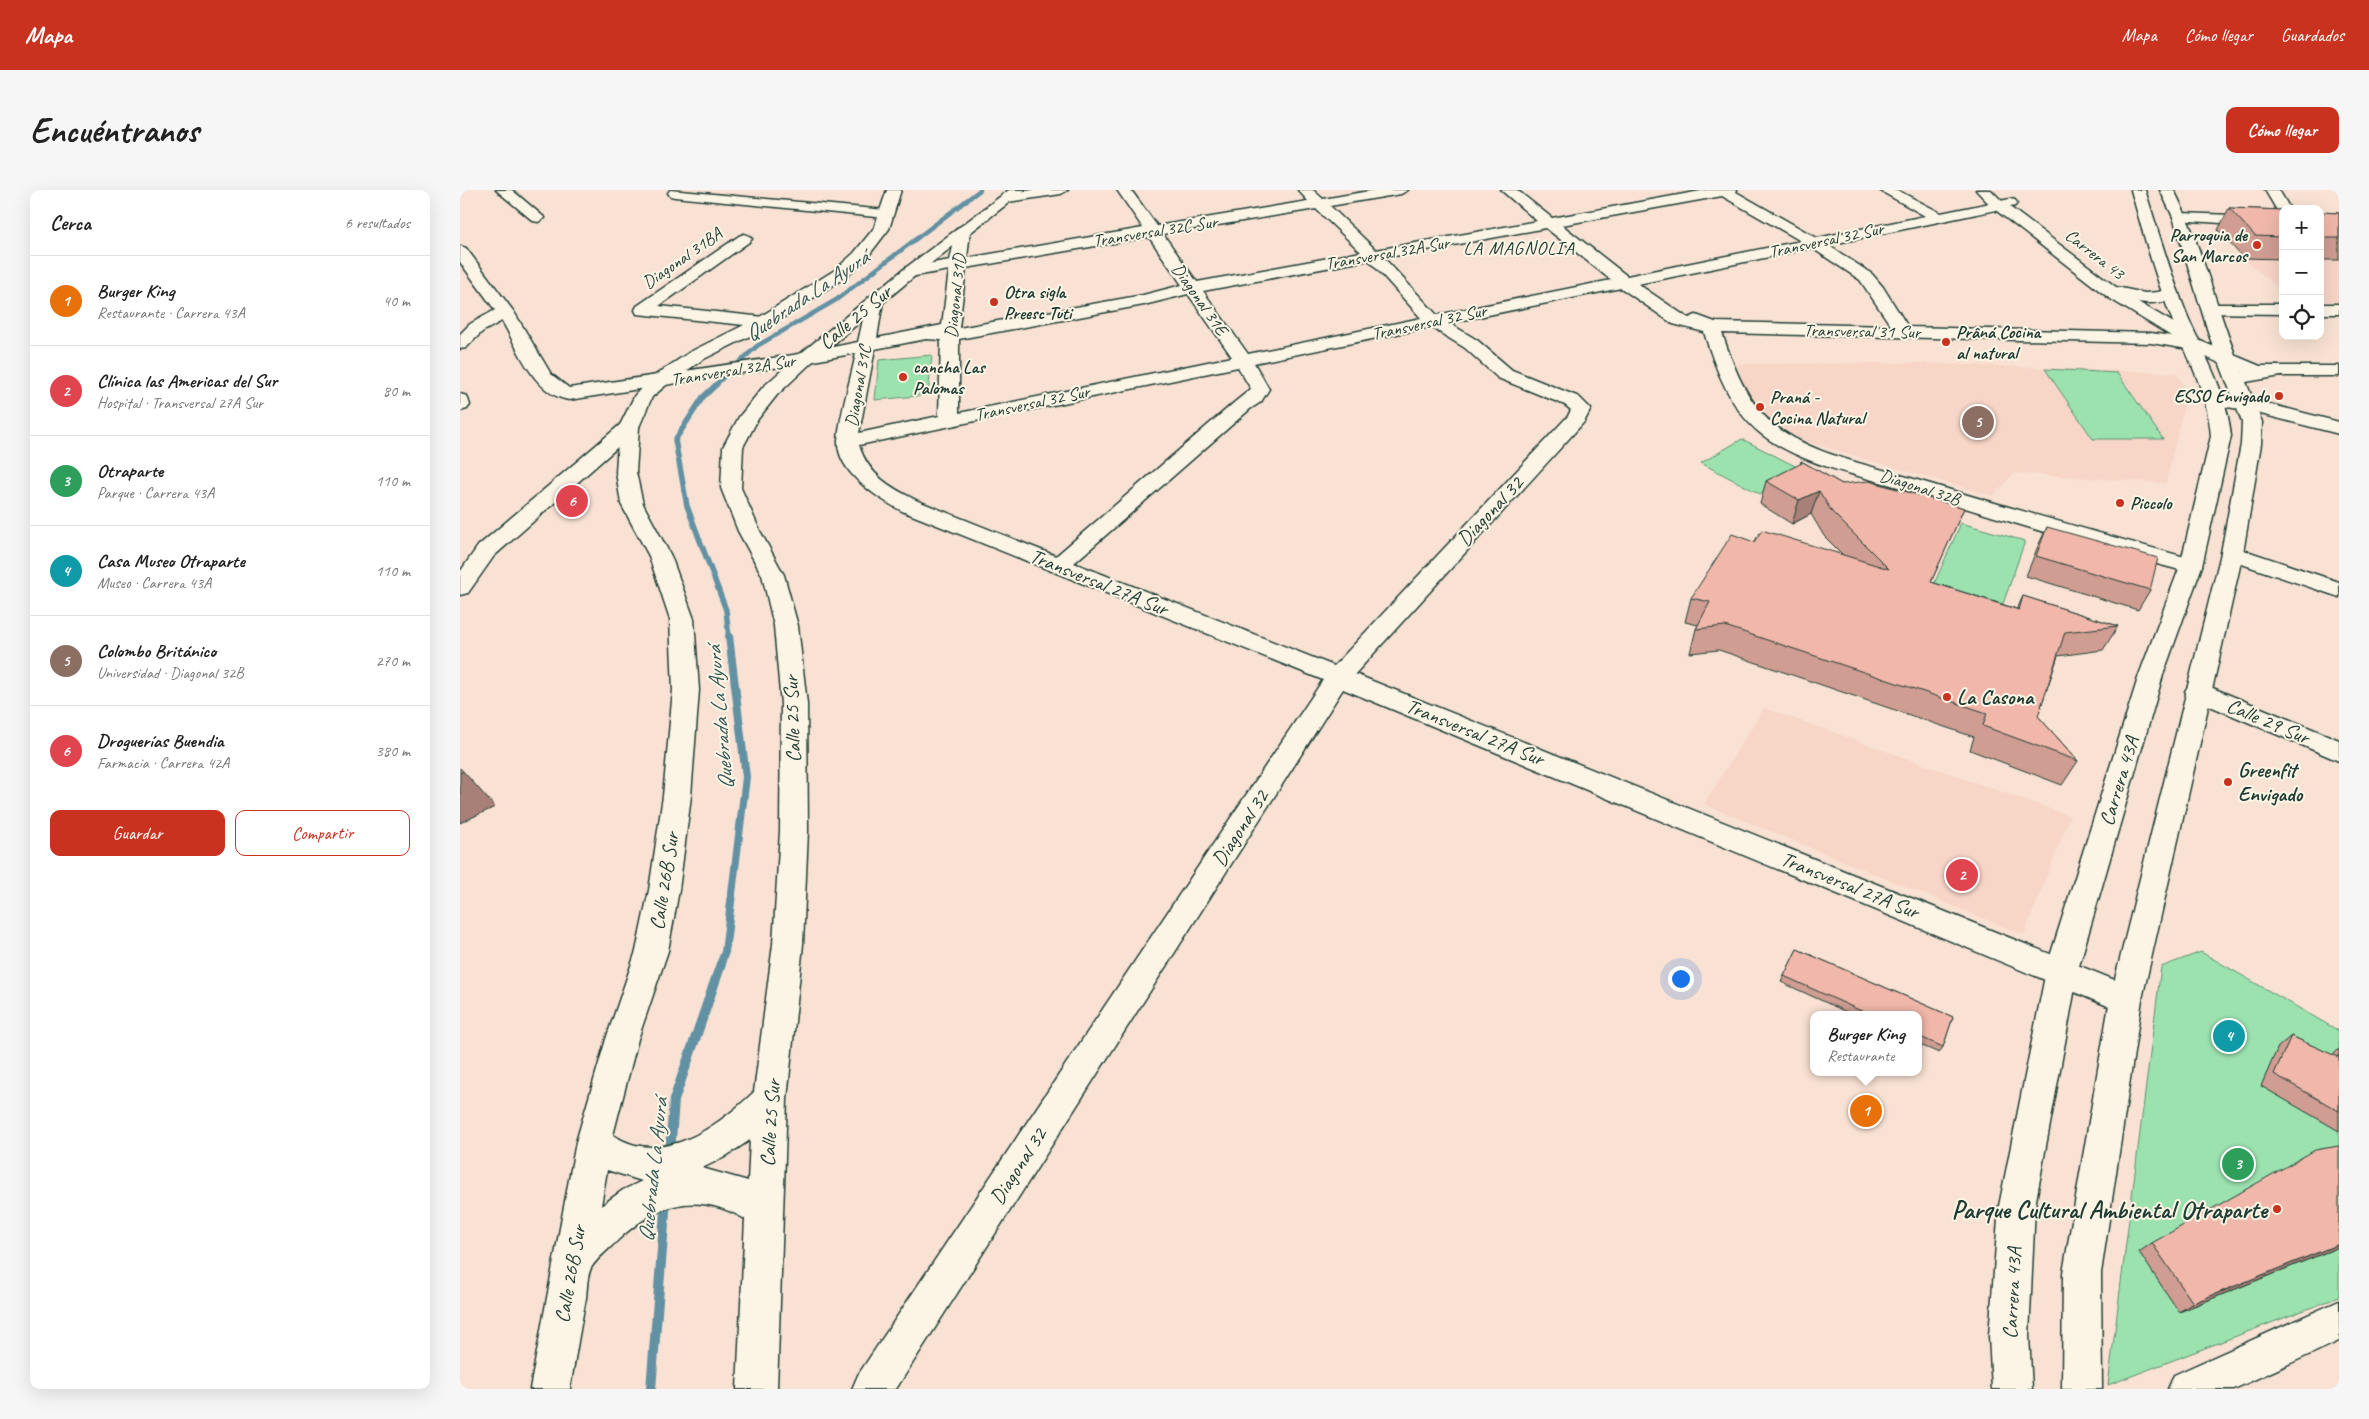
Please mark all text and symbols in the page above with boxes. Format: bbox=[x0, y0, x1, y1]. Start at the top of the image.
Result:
text: Mapa bbox=[25, 20, 72, 50]
text: Mapa bbox=[2122, 24, 2157, 46]
text: Cómo llegar bbox=[2185, 24, 2253, 46]
text: Guardados bbox=[2281, 24, 2344, 46]
button: Cómo llegar bbox=[2226, 107, 2339, 153]
text: Encuéntranos bbox=[30, 108, 199, 153]
map controls bbox=[2279, 205, 2324, 340]
button: + bbox=[2279, 205, 2324, 250]
text: Cerca bbox=[50, 210, 91, 236]
street label: Transversal 32C Sur bbox=[1091, 210, 1221, 252]
text: 6 resultados bbox=[345, 213, 410, 233]
street label: Transversal 32 Sur bbox=[1767, 217, 1888, 263]
street label: Diagonal 31BA bbox=[638, 222, 727, 293]
street label: Carrera 43 bbox=[2061, 224, 2131, 285]
place label: Parroquia de San Marcos bbox=[2170, 224, 2249, 267]
street label: Transversal 32A Sur bbox=[1323, 231, 1453, 275]
district label: LA MAGNOLIA bbox=[1463, 236, 1575, 260]
marker: Parroquia de San Marcos bbox=[2251, 239, 2263, 251]
water label: Quebrada La Ayurá bbox=[739, 241, 879, 348]
button: − bbox=[2279, 250, 2324, 295]
street label: Diagonal 31D bbox=[940, 252, 970, 339]
street label: Diagonal 31E bbox=[1167, 259, 1234, 341]
street label: Calle 25 Sur bbox=[813, 277, 899, 355]
text: Burger King bbox=[97, 279, 175, 303]
place label: Otra sigla Preesc Tuti bbox=[1004, 281, 1074, 324]
text: 1 bbox=[62, 291, 70, 311]
text: 40 m bbox=[383, 291, 410, 311]
button: locate bbox=[2279, 295, 2324, 340]
marker: Otra sigla Preesc Tuti bbox=[988, 296, 1000, 308]
street label: Transversal 32 Sur bbox=[1370, 299, 1491, 345]
text: Restaurante · Carrera 43A bbox=[97, 303, 245, 323]
street label: Transversal 31 Sur bbox=[1804, 319, 1923, 343]
place label: Prâná Cocina al natural bbox=[1956, 321, 2042, 364]
marker: Prâná Cocina al natural bbox=[1940, 336, 1952, 348]
street label: Diagonal 31C bbox=[840, 341, 876, 428]
street label: Transversal 32A Sur bbox=[669, 349, 799, 391]
place label: cancha Las Palomas bbox=[913, 356, 986, 399]
text: Clínica las Americas del Sur bbox=[97, 369, 277, 393]
marker: cancha Las Palomas bbox=[897, 371, 909, 383]
street label: Transversal 32 Sur bbox=[973, 380, 1094, 426]
text: 2 bbox=[62, 381, 70, 401]
text: 80 m bbox=[383, 381, 410, 401]
place label: ESSO Envigado bbox=[2174, 385, 2270, 407]
place label: Praná - Cocina Natural bbox=[1770, 386, 1868, 429]
marker: ESSO Envigado bbox=[2273, 390, 2285, 402]
text: Hospital · Transversal 27A Sur bbox=[97, 393, 263, 413]
marker: Praná - Cocina Natural bbox=[1754, 401, 1766, 413]
pin: 5 bbox=[1962, 403, 1994, 441]
text: Otraparte bbox=[97, 459, 163, 483]
street label: Diagonal 32B bbox=[1877, 464, 1964, 511]
street label: Diagonal 32 bbox=[1451, 470, 1530, 551]
text: 3 bbox=[62, 471, 70, 491]
text: 110 m bbox=[376, 471, 410, 491]
pin: 6 bbox=[556, 482, 588, 520]
text: Parque · Carrera 43A bbox=[97, 483, 214, 503]
place label: Piccolo bbox=[2130, 492, 2173, 514]
marker: Piccolo bbox=[2114, 497, 2126, 509]
street label: Transversal 27A Sur bbox=[1026, 542, 1174, 622]
text: Casa Museo Otraparte bbox=[97, 549, 245, 573]
text: 4 bbox=[62, 561, 70, 581]
text: 110 m bbox=[376, 561, 410, 581]
text: Museo · Carrera 43A bbox=[97, 573, 211, 593]
text: Colombo Británico bbox=[97, 639, 216, 663]
water label: Quebrada La Ayurá bbox=[699, 640, 740, 791]
text: 5 bbox=[63, 651, 69, 671]
text: 270 m bbox=[376, 651, 410, 671]
text: Universidad · Diagonal 32B bbox=[97, 663, 244, 683]
street label: Calle 25 Sur bbox=[777, 673, 807, 763]
place label: La Casona bbox=[1957, 684, 2035, 710]
marker: La Casona bbox=[1941, 691, 1953, 703]
street label: Transversal 27A Sur bbox=[1402, 692, 1550, 772]
street label: Calle 29 Sur bbox=[2223, 692, 2315, 751]
text: Droguerías Buendia bbox=[97, 729, 224, 753]
street label: Carrera 43A bbox=[2093, 732, 2145, 829]
text: 6 bbox=[62, 741, 70, 761]
text: 380 m bbox=[376, 741, 410, 761]
text: Farmacia · Carrera 42A bbox=[97, 753, 229, 773]
place label: Greenfit Envigado bbox=[2238, 757, 2304, 807]
marker: Greenfit Envigado bbox=[2222, 776, 2234, 788]
street label: Diagonal 32 bbox=[1206, 784, 1275, 871]
button: Guardar bbox=[50, 810, 225, 856]
button: Compartir bbox=[235, 810, 410, 856]
street label: Calle 26B Sur bbox=[643, 828, 685, 932]
street label: Transversal 27A Sur bbox=[1777, 845, 1925, 925]
pin: 2 bbox=[1946, 856, 1978, 894]
your location bbox=[1668, 966, 1694, 992]
popup bbox=[1810, 1011, 1922, 1076]
pin: 4 bbox=[2213, 1017, 2245, 1055]
text: Burger King bbox=[1827, 1022, 1905, 1046]
text: Restaurante bbox=[1827, 1046, 1894, 1066]
street label: Calle 25 Sur bbox=[754, 1076, 786, 1167]
water label: Quebrada La Ayurá bbox=[632, 1092, 675, 1243]
pin: 1 bbox=[1850, 1092, 1882, 1130]
street label: Diagonal 32 bbox=[984, 1122, 1053, 1209]
pin: 3 bbox=[2222, 1145, 2254, 1183]
place label: Parque Cultural Ambiental Otraparte bbox=[1952, 1194, 2269, 1226]
marker: Parque Cultural Ambiental Otraparte bbox=[2271, 1203, 2283, 1215]
street label: Calle 26B Sur bbox=[549, 1221, 592, 1325]
street label: Carrera 43A bbox=[1997, 1245, 2027, 1339]

